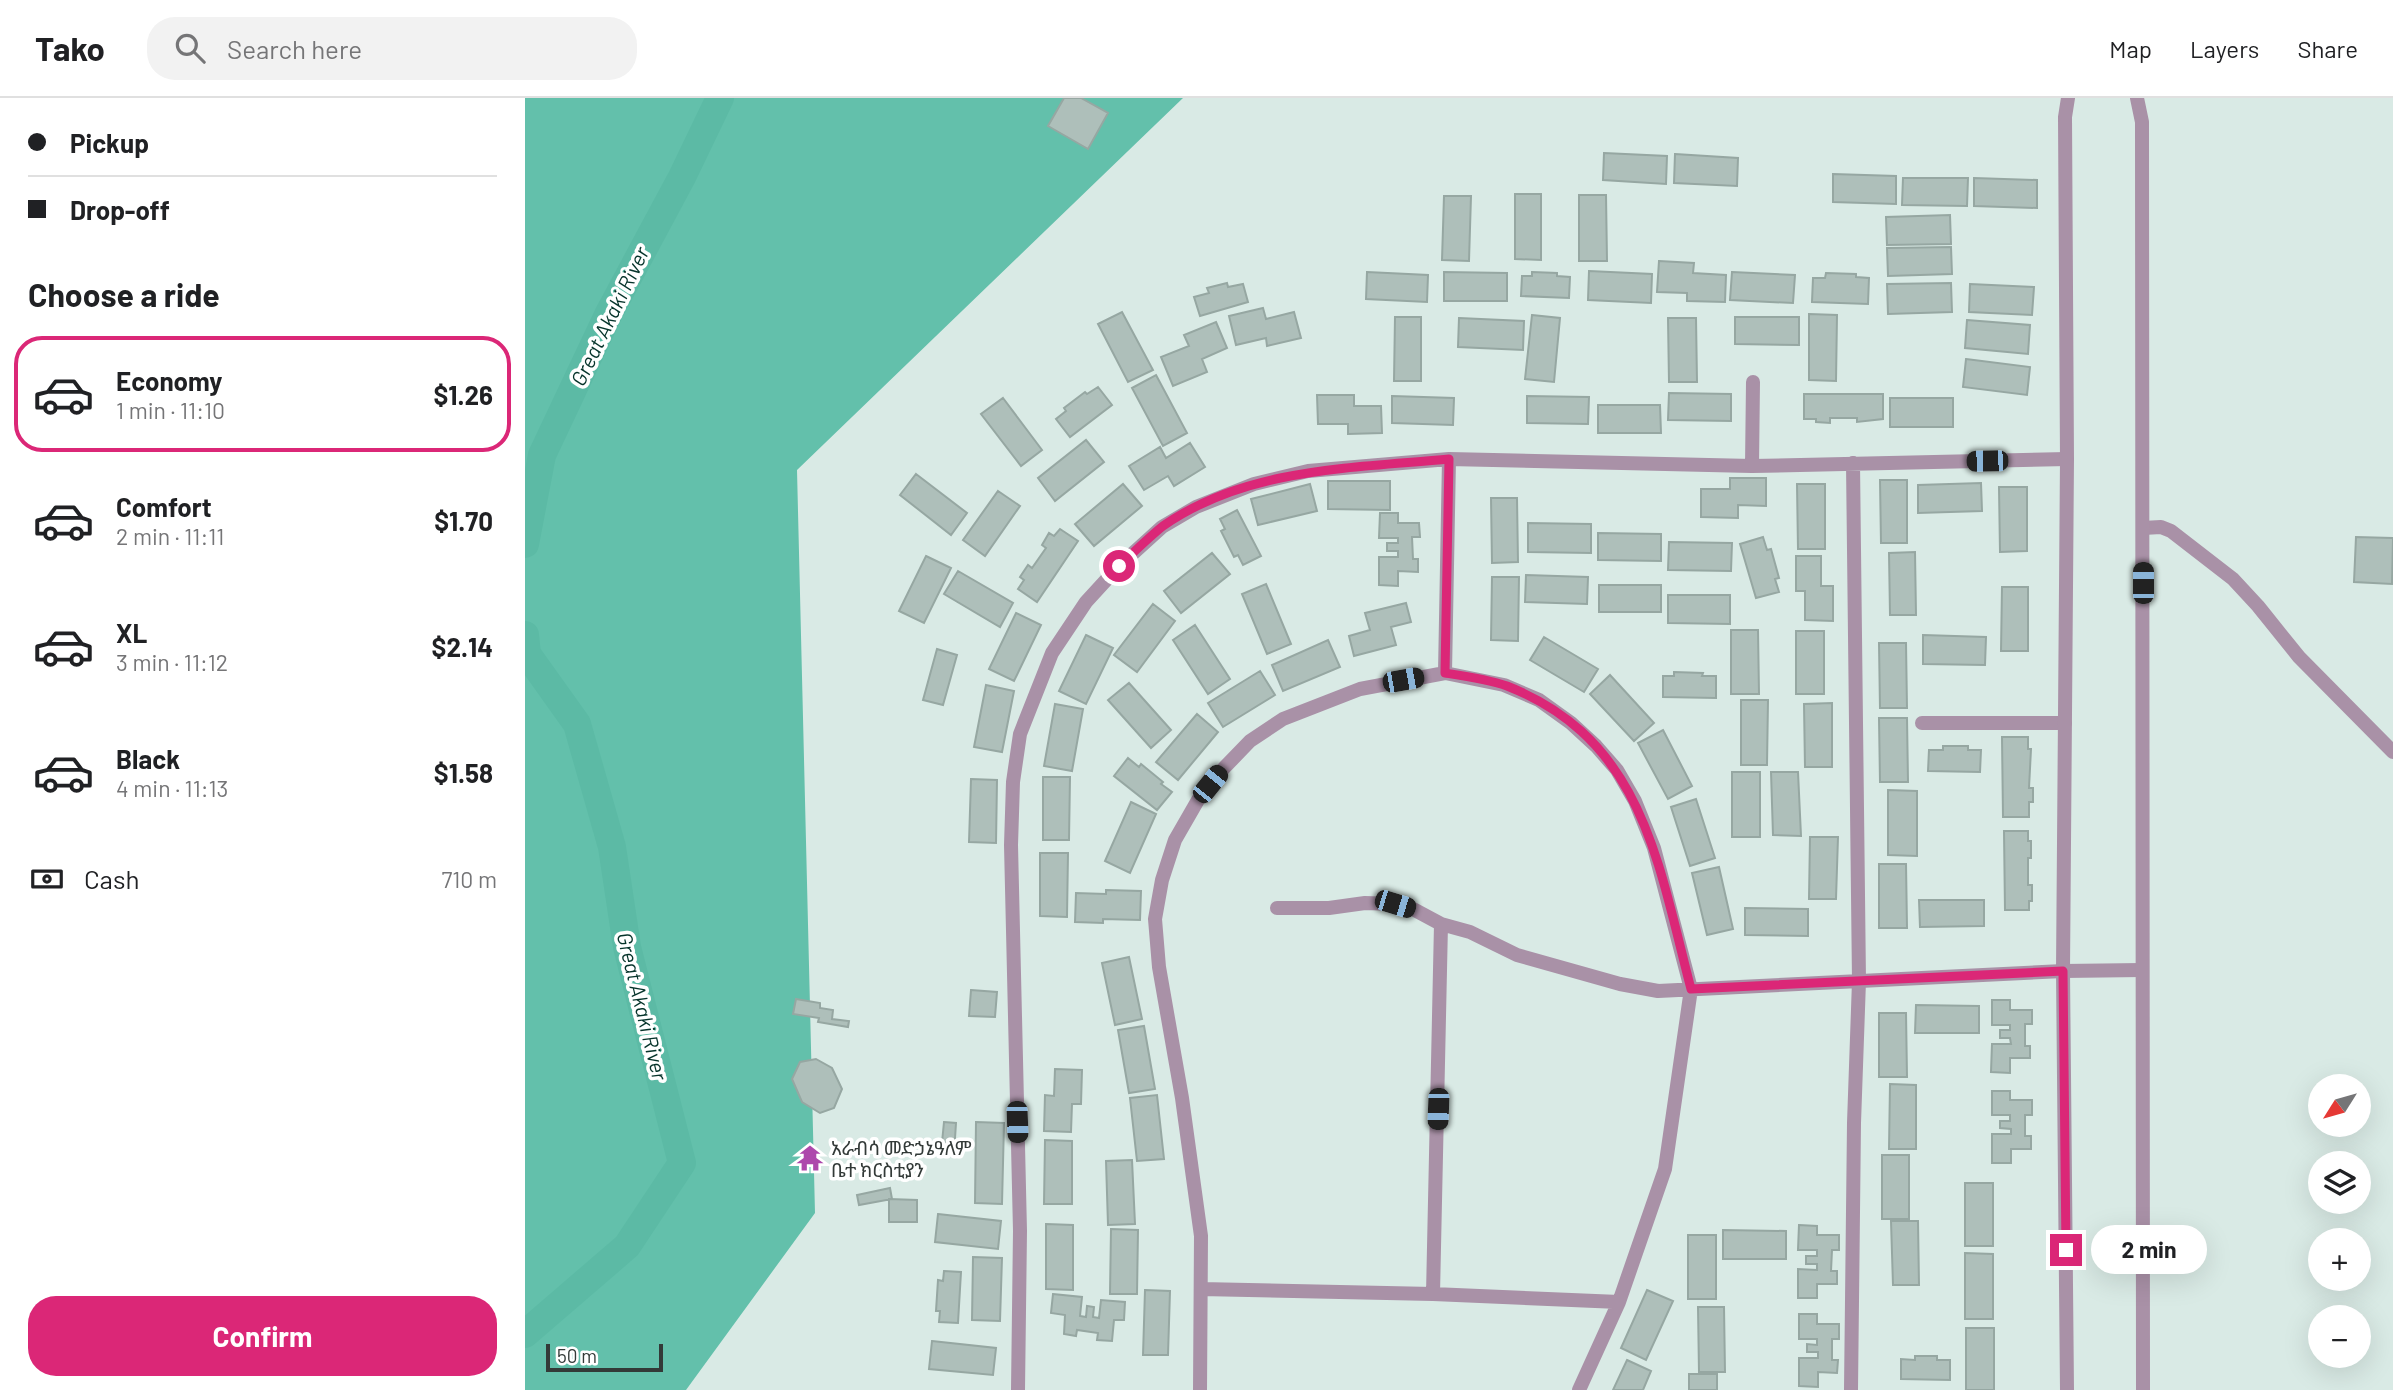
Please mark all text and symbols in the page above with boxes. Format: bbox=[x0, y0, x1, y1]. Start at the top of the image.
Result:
search box bbox=[147, 17, 637, 80]
text: Tako bbox=[35, 28, 105, 68]
icon: search bbox=[171, 29, 209, 67]
text: Search here bbox=[227, 33, 362, 64]
text: Map bbox=[2109, 34, 2152, 63]
text: Layers bbox=[2190, 34, 2259, 63]
text: Share bbox=[2297, 34, 2358, 63]
text: Pickup bbox=[70, 127, 149, 158]
text: Drop-off bbox=[70, 194, 170, 225]
water label: Great Akaki River bbox=[565, 242, 654, 390]
text: Choose a ride bbox=[28, 275, 220, 313]
icon: car bbox=[32, 363, 95, 426]
text: Economy bbox=[116, 365, 222, 396]
text: $1.26 bbox=[433, 379, 493, 410]
text: 1 min · 11:10 bbox=[116, 396, 225, 424]
car bbox=[1966, 450, 2009, 472]
icon: car bbox=[32, 489, 95, 552]
text: Comfort bbox=[116, 491, 212, 522]
text: $1.70 bbox=[434, 505, 493, 536]
text: 2 min · 11:11 bbox=[116, 522, 224, 550]
route start bbox=[1103, 550, 1135, 582]
car bbox=[2133, 562, 2154, 604]
icon: car bbox=[32, 615, 95, 678]
text: XL bbox=[116, 617, 147, 648]
text: $2.14 bbox=[432, 631, 493, 662]
text: 3 min · 11:12 bbox=[116, 648, 228, 676]
car bbox=[1381, 666, 1426, 694]
icon: car bbox=[32, 741, 95, 804]
text: Black bbox=[116, 743, 180, 774]
text: $1.58 bbox=[434, 757, 493, 788]
car bbox=[1189, 761, 1232, 807]
text: 4 min · 11:13 bbox=[116, 774, 228, 802]
icon: cash bbox=[28, 860, 66, 898]
text: Cash bbox=[84, 863, 139, 894]
text: 710 m bbox=[441, 865, 497, 893]
car bbox=[1372, 888, 1419, 920]
water label: Great Akaki River bbox=[613, 930, 674, 1083]
north arrow bbox=[2308, 1074, 2371, 1138]
map controls bbox=[2308, 1074, 2371, 1368]
car bbox=[1427, 1088, 1450, 1130]
car bbox=[1006, 1101, 1029, 1143]
place label: አራብሳ መድኃኔዓለም ቤተ ክርስቲያን bbox=[831, 1136, 972, 1181]
temple icon: አራብሳ መድኃኔዓለም ቤተ ክርስቲያን bbox=[795, 1143, 825, 1173]
button: layers bbox=[2308, 1151, 2371, 1214]
callout: 2 min bbox=[2091, 1226, 2206, 1274]
button: + bbox=[2308, 1228, 2371, 1291]
route end bbox=[2050, 1234, 2082, 1266]
text: 2 min bbox=[2121, 1235, 2177, 1263]
button: Confirm bbox=[28, 1296, 497, 1376]
button: − bbox=[2308, 1305, 2371, 1368]
scale bar bbox=[546, 1341, 663, 1373]
text: 50 m bbox=[557, 1344, 597, 1367]

